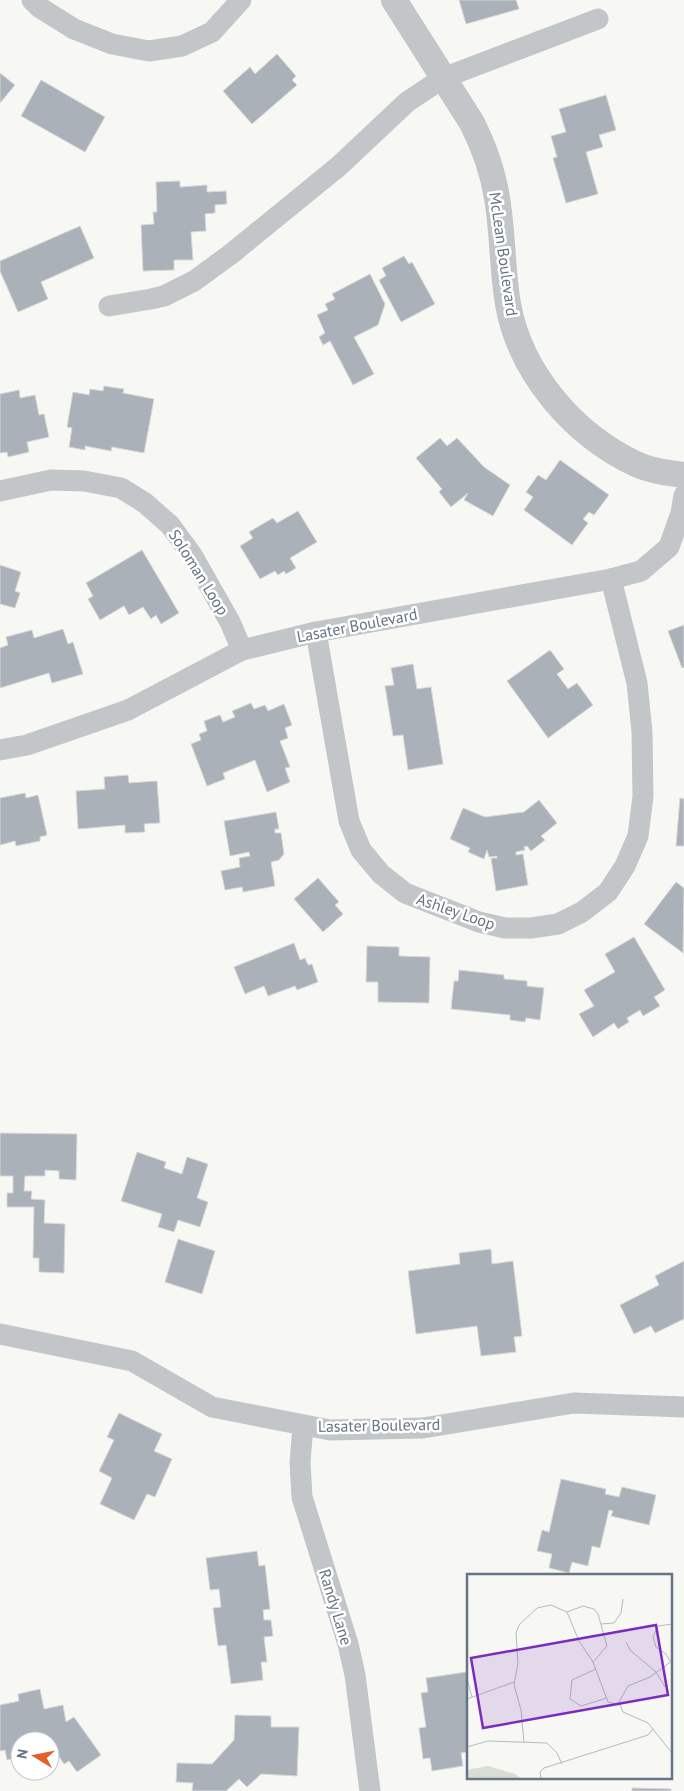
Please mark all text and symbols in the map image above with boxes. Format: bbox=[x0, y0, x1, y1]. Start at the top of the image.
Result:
street label: McLean Boulevard bbox=[485, 191, 523, 317]
street label: Soloman Loop bbox=[165, 525, 233, 619]
street label: Lasater Boulevard bbox=[295, 604, 419, 646]
street label: Ashley Loop bbox=[414, 888, 498, 934]
street label: Lasater Boulevard bbox=[318, 1414, 440, 1436]
street label: Randy Lane bbox=[315, 1567, 357, 1647]
inset map bbox=[467, 1574, 672, 1778]
north arrow bbox=[10, 1731, 60, 1781]
text: N bbox=[13, 1748, 32, 1760]

